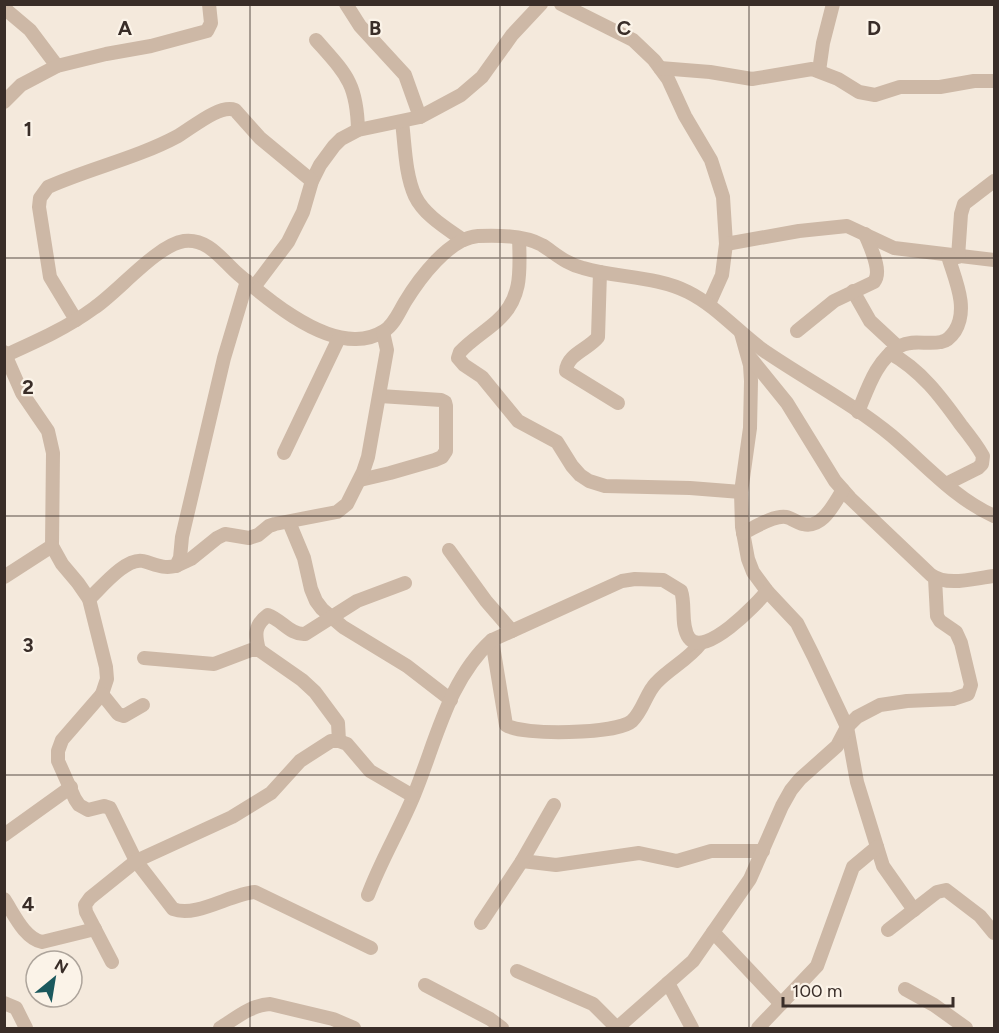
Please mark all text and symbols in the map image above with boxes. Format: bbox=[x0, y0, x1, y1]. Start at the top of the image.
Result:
text: A bbox=[118, 16, 133, 40]
text: B bbox=[369, 16, 381, 40]
text: C bbox=[617, 16, 631, 40]
text: D bbox=[867, 16, 881, 40]
text: 1 bbox=[24, 117, 32, 141]
text: 2 bbox=[22, 375, 34, 399]
text: 3 bbox=[22, 633, 34, 657]
text: 4 bbox=[22, 892, 35, 916]
north arrow bbox=[24, 949, 84, 1009]
text: N bbox=[51, 955, 71, 978]
scale bar bbox=[783, 970, 952, 1008]
text: 100 m bbox=[792, 980, 842, 1002]

